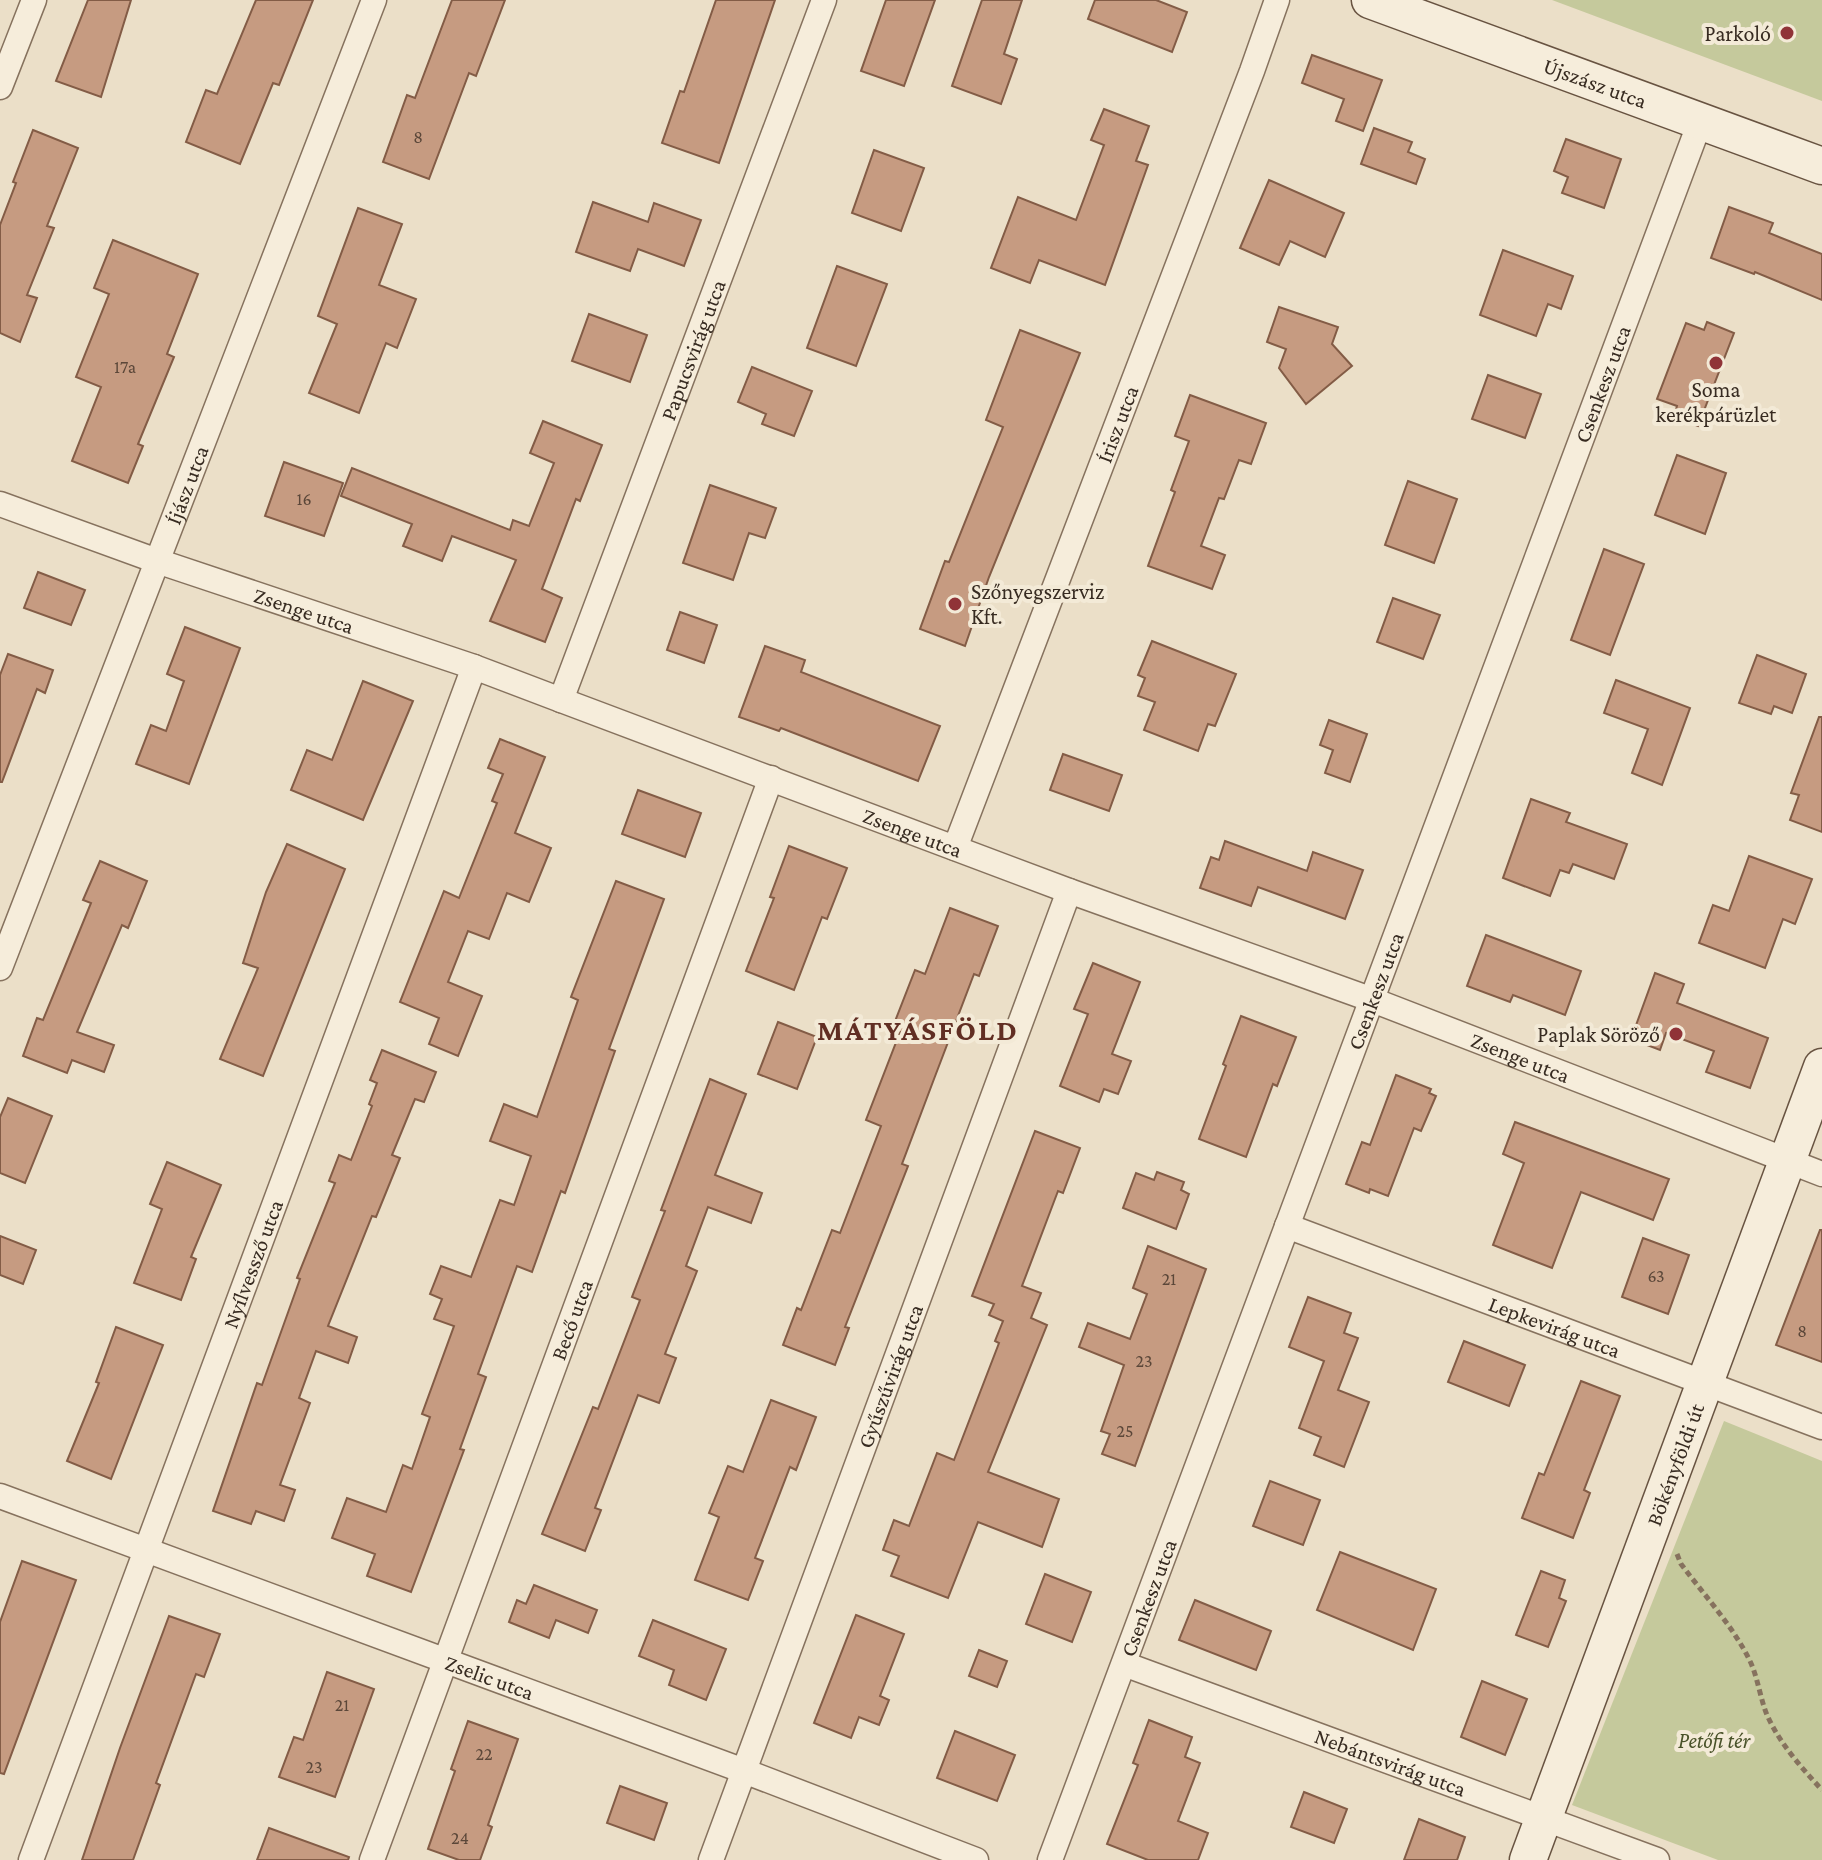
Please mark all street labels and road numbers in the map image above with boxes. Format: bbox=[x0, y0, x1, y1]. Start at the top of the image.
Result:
street label: Újszász utca bbox=[1540, 52, 1650, 113]
street label: Papucsvirág utca bbox=[655, 276, 730, 424]
street label: Csenkesz utca bbox=[1569, 322, 1635, 446]
street label: Írisz utca bbox=[1091, 382, 1143, 466]
street label: Íjász utca bbox=[160, 442, 213, 528]
street label: Zsenge utca bbox=[251, 582, 357, 639]
street label: Zsenge utca bbox=[860, 802, 966, 862]
street label: Csenkesz utca bbox=[1342, 929, 1408, 1053]
street label: Zsenge utca bbox=[1467, 1027, 1573, 1088]
street label: Nyílvessző utca bbox=[217, 1196, 288, 1332]
street label: Becő utca bbox=[545, 1276, 598, 1363]
street label: Lepkevirág utca bbox=[1485, 1291, 1624, 1363]
street label: Gyűszűvirág utca bbox=[852, 1301, 928, 1451]
street label: Bökényföldi út bbox=[1641, 1399, 1709, 1529]
street label: Csenkesz utca bbox=[1115, 1536, 1181, 1660]
street label: Zselic utca bbox=[442, 1649, 537, 1705]
street label: Nebántsvirág utca bbox=[1311, 1723, 1470, 1801]

